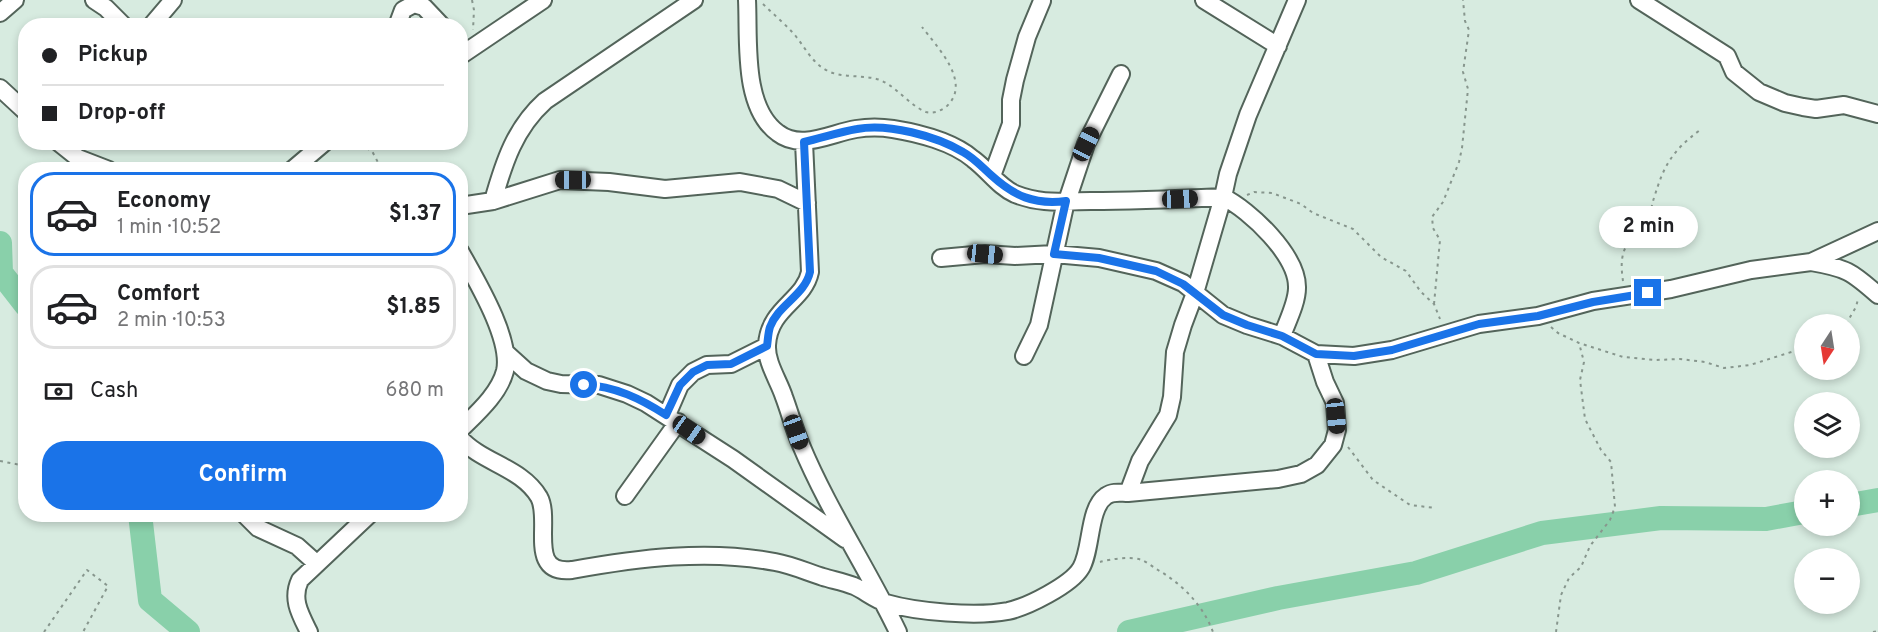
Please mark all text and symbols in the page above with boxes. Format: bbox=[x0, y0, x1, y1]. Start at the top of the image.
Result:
text: Pickup bbox=[78, 42, 148, 69]
text: Drop-off bbox=[78, 100, 165, 127]
car bbox=[1070, 124, 1102, 164]
car bbox=[555, 171, 591, 189]
icon: car bbox=[45, 187, 99, 241]
text: Economy bbox=[117, 188, 211, 215]
car bbox=[1162, 189, 1198, 209]
text: $1.37 bbox=[389, 201, 441, 228]
callout: 2 min bbox=[1598, 206, 1698, 248]
text: 2 min bbox=[1622, 214, 1675, 240]
text: 1 min · 10:52 bbox=[117, 215, 221, 241]
car bbox=[966, 243, 1004, 265]
route end bbox=[1634, 279, 1661, 306]
icon: car bbox=[45, 280, 99, 334]
text: Comfort bbox=[117, 281, 200, 308]
text: $1.85 bbox=[386, 294, 441, 321]
text: 2 min · 10:53 bbox=[117, 308, 226, 334]
north arrow bbox=[1794, 314, 1860, 380]
map controls bbox=[1794, 314, 1860, 614]
route start bbox=[570, 371, 597, 398]
icon: cash bbox=[42, 375, 75, 408]
text: Cash bbox=[90, 378, 139, 405]
text: 680 m bbox=[386, 378, 444, 404]
button: layers bbox=[1794, 392, 1860, 458]
car bbox=[1325, 397, 1347, 435]
car bbox=[669, 412, 709, 448]
car bbox=[781, 412, 811, 452]
button: Confirm bbox=[42, 441, 444, 510]
button: + bbox=[1794, 470, 1860, 536]
button: − bbox=[1794, 548, 1860, 614]

